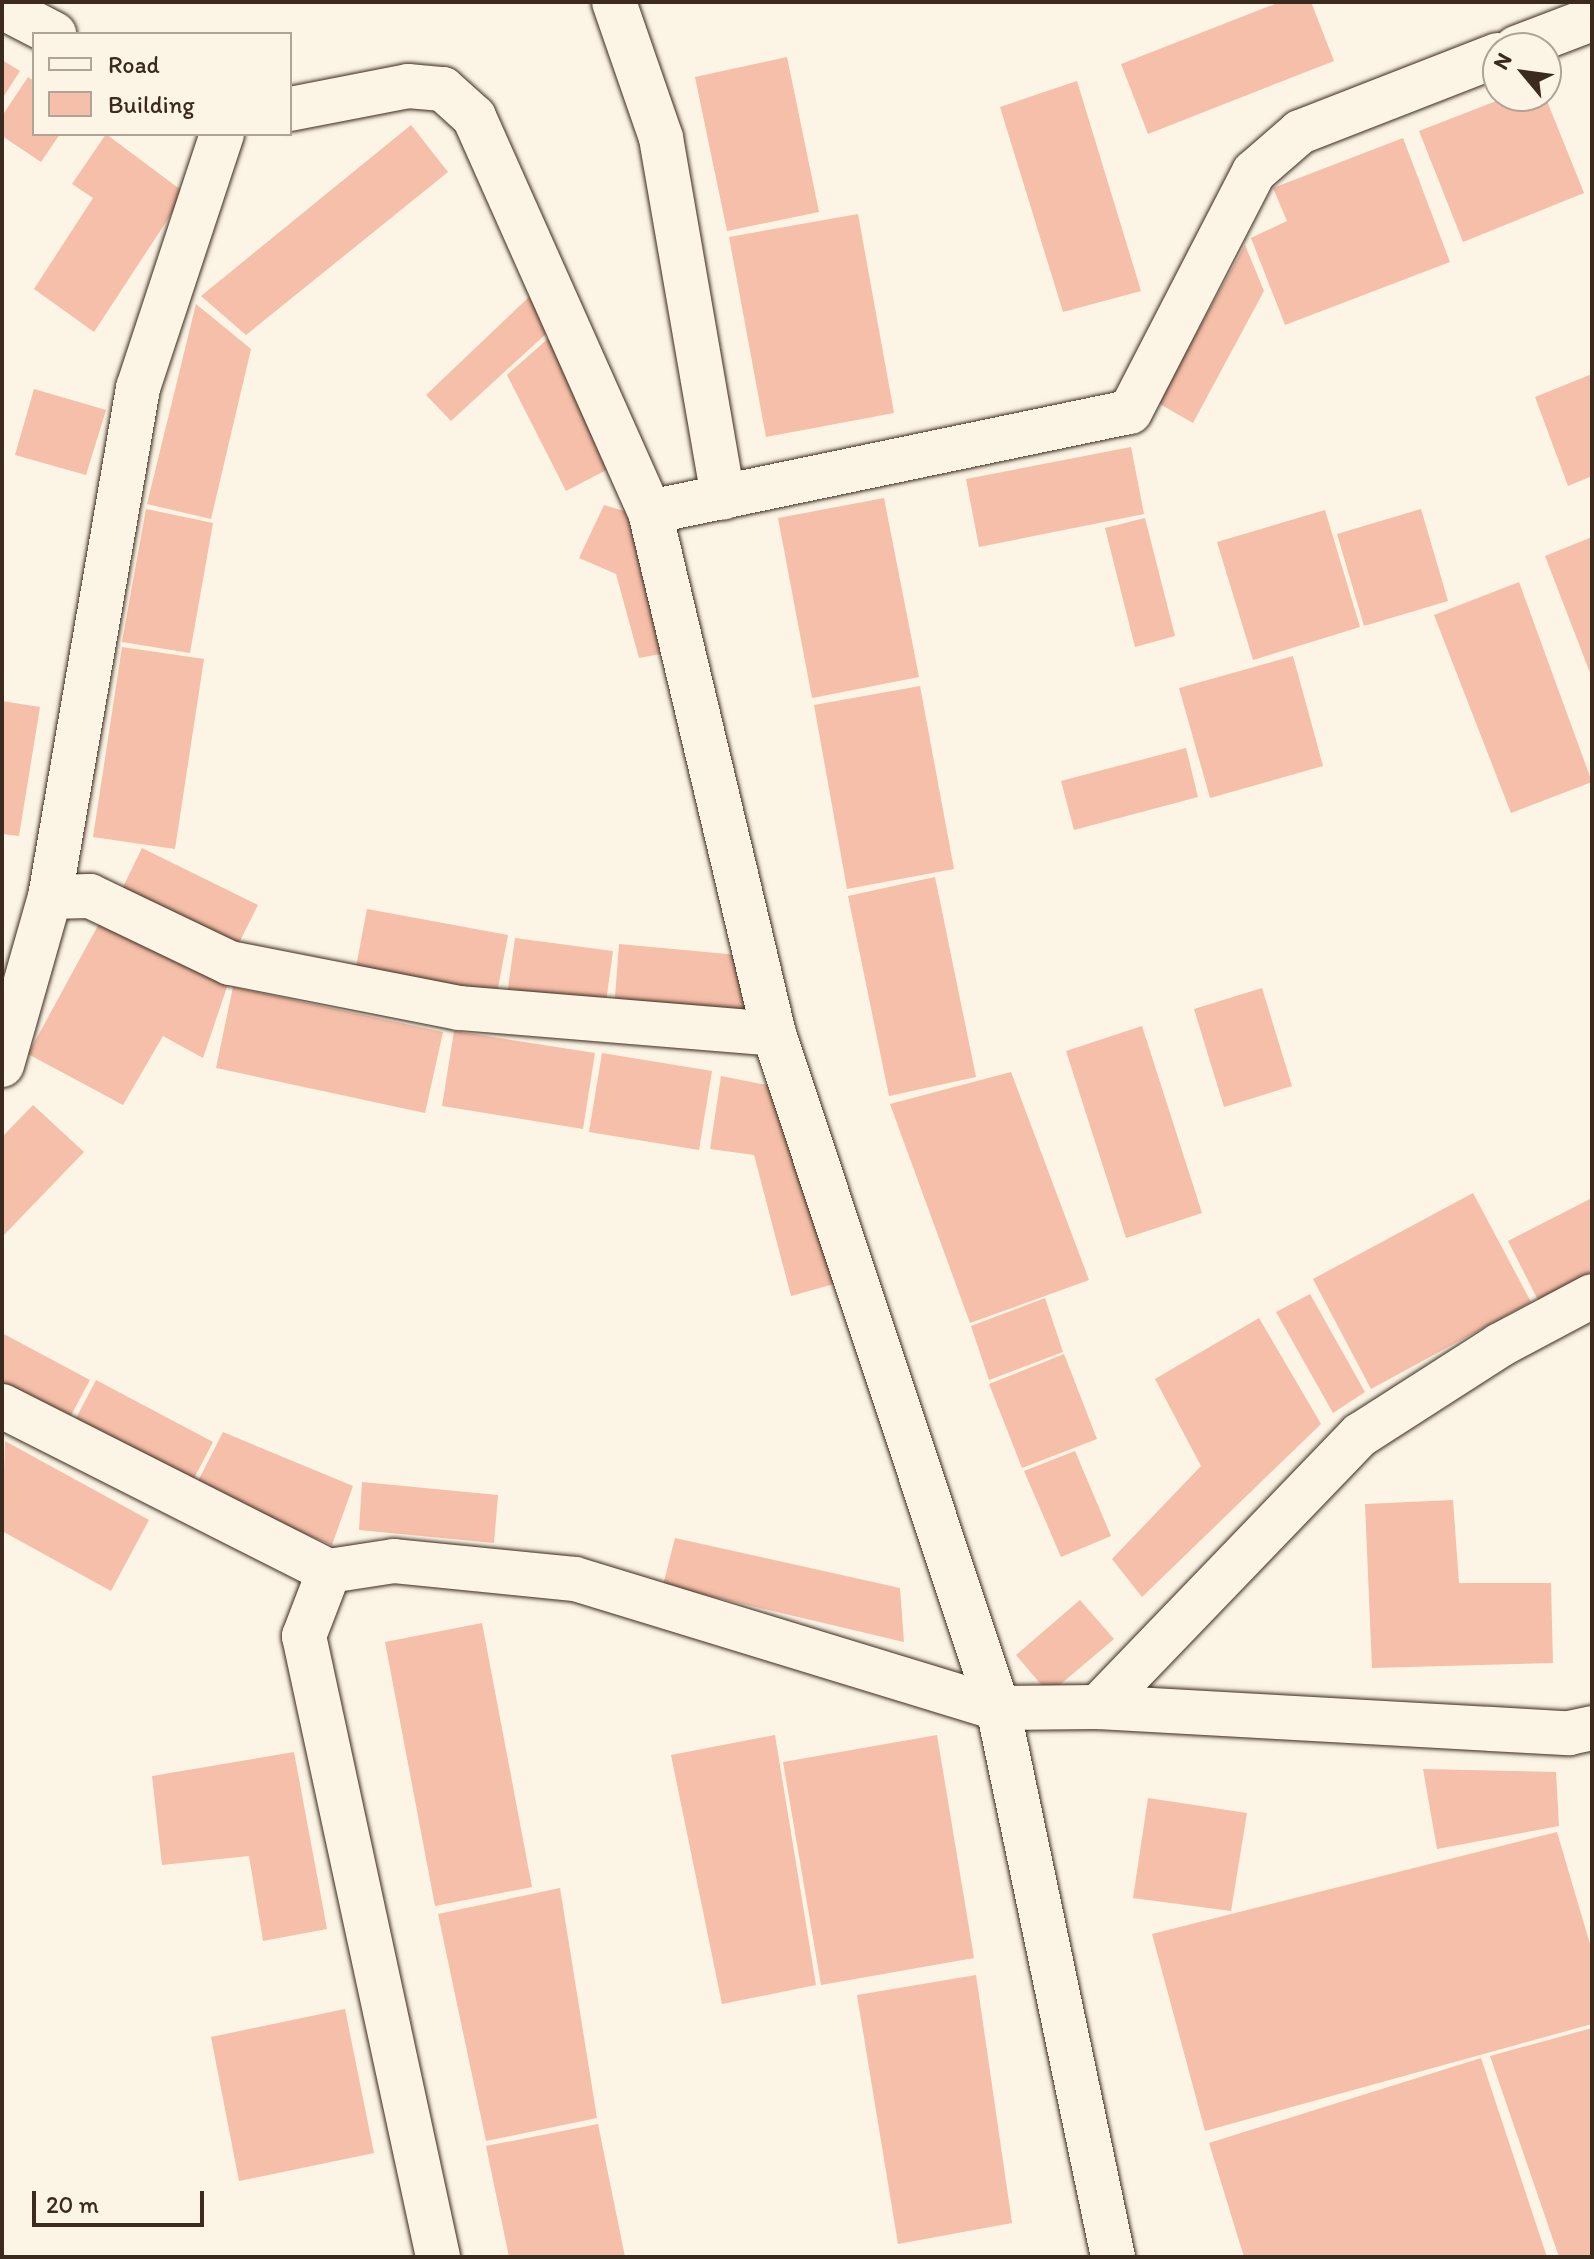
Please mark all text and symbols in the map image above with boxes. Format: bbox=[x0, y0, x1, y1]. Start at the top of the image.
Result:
legend bbox=[32, 32, 292, 136]
north arrow bbox=[1482, 32, 1562, 112]
text: N bbox=[1487, 48, 1518, 74]
text: Road bbox=[108, 50, 160, 79]
text: Building bbox=[108, 90, 195, 119]
scale bar bbox=[36, 2175, 208, 2225]
text: 20 m bbox=[46, 2190, 99, 2219]

